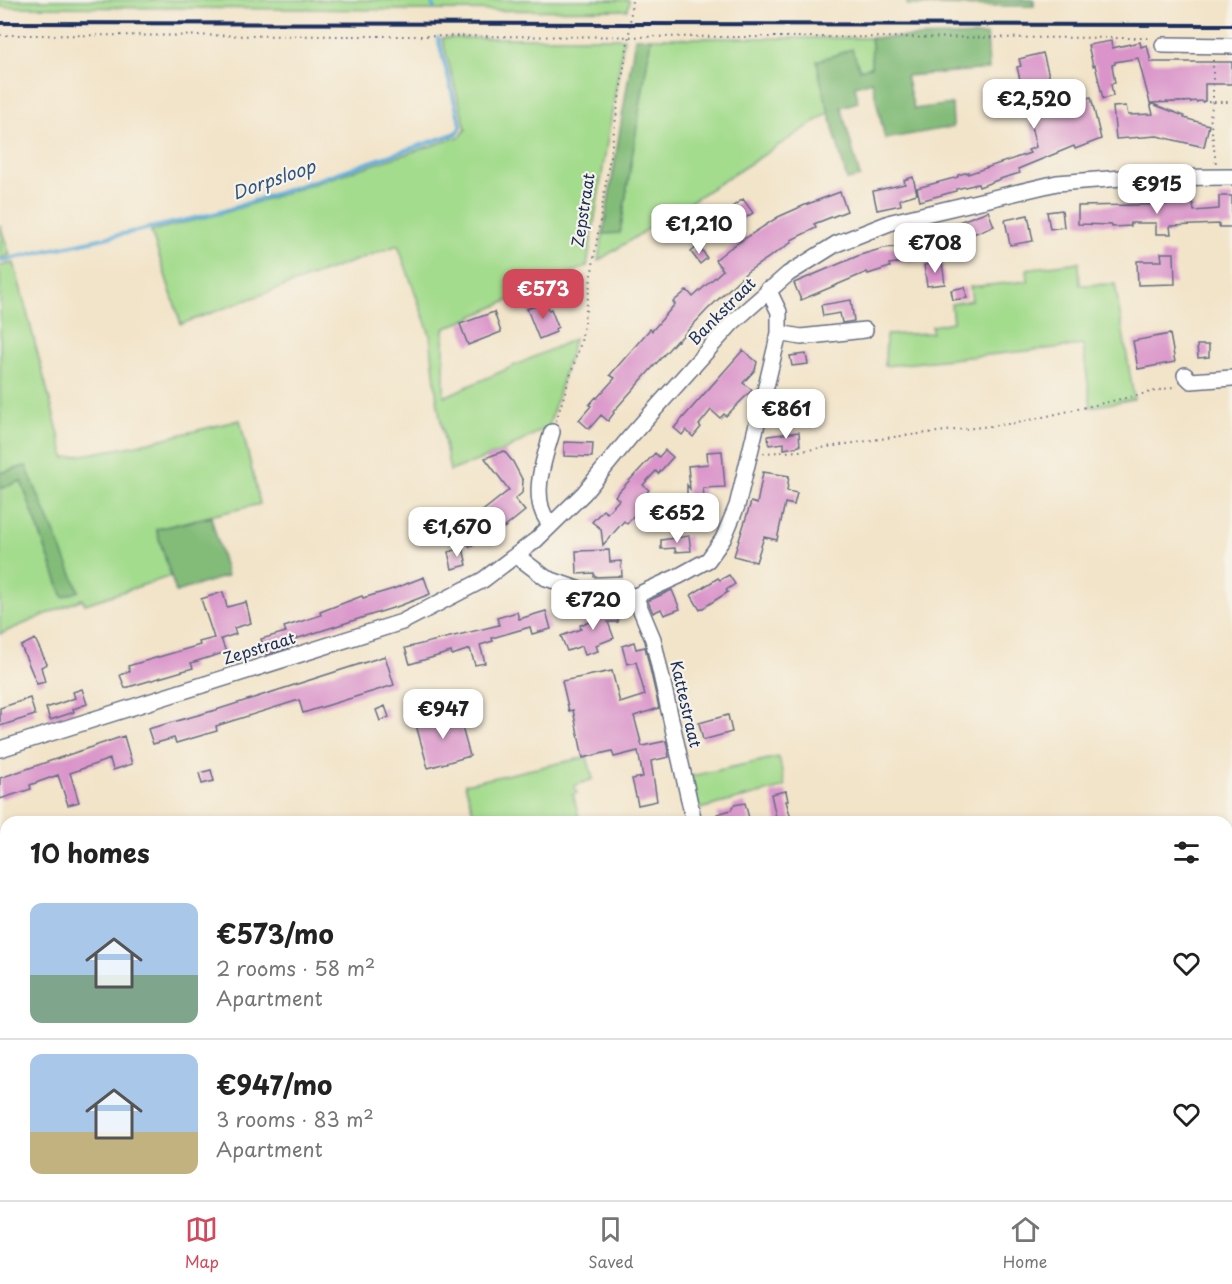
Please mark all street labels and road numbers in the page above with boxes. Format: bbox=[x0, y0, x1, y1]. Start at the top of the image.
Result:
street label: Zepstraat bbox=[564, 171, 600, 249]
street label: Bankstraat bbox=[682, 271, 761, 349]
street label: Zepstraat bbox=[219, 624, 298, 669]
street label: Kattestraat bbox=[665, 658, 709, 750]

